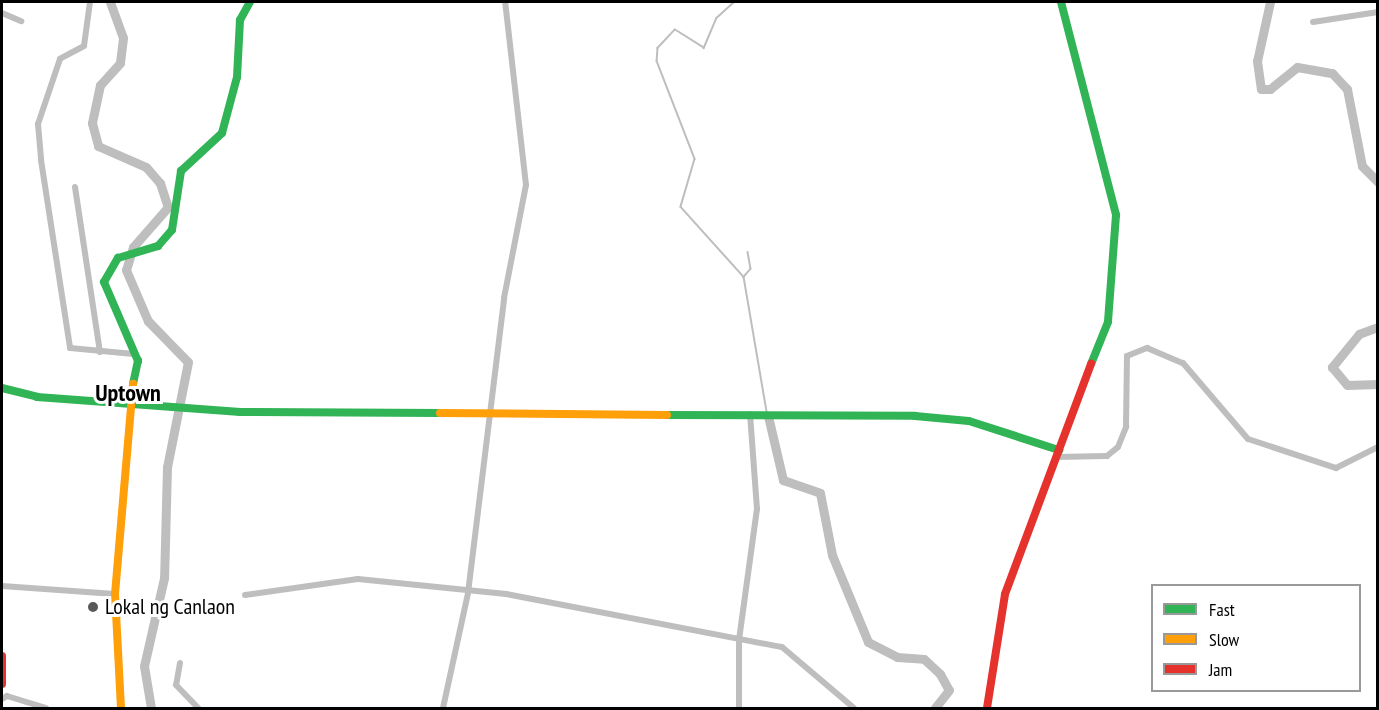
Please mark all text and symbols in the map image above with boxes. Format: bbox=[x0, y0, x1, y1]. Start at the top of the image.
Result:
district label: Uptown bbox=[95, 379, 161, 407]
legend bbox=[1151, 584, 1361, 692]
place label: Lokal ng Canlaon bbox=[105, 594, 235, 620]
text: Fast bbox=[1209, 598, 1235, 621]
marker: Lokal ng Canlaon bbox=[86, 600, 100, 614]
text: Slow bbox=[1209, 628, 1239, 651]
text: Jam bbox=[1209, 658, 1232, 681]

